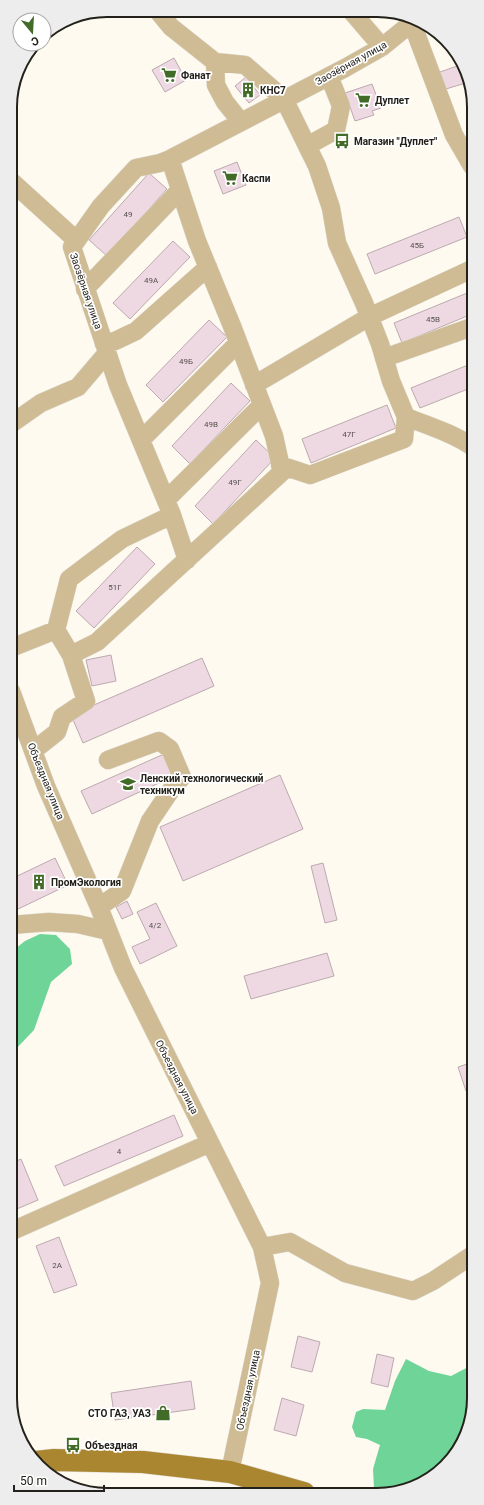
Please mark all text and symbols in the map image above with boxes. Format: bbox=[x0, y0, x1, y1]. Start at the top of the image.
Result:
north arrow bbox=[12, 12, 52, 52]
text: С bbox=[30, 34, 40, 48]
street label: Заозёрная улица bbox=[313, 39, 389, 87]
supermarket icon: Фанат bbox=[160, 66, 178, 84]
place label: Фанат bbox=[181, 70, 211, 81]
building icon: КНС7 bbox=[239, 81, 257, 99]
place label: КНС7 bbox=[260, 85, 286, 96]
supermarket icon: Дуплет bbox=[354, 91, 372, 109]
place label: Дуплет bbox=[375, 95, 409, 106]
bus stop icon: Магазин "Дуплет" bbox=[333, 132, 351, 150]
place label: Магазин "Дуплет" bbox=[354, 136, 437, 147]
supermarket icon: Каспи bbox=[221, 169, 239, 187]
place label: Каспи bbox=[242, 173, 271, 184]
house number: 49 bbox=[124, 210, 133, 219]
house number: 45Б bbox=[410, 241, 424, 250]
street label: Заозёрная улица bbox=[68, 252, 104, 330]
house number: 49А bbox=[144, 276, 159, 285]
house number: 45В bbox=[426, 315, 440, 324]
house number: 49Б bbox=[179, 357, 193, 366]
house number: 49В bbox=[204, 420, 218, 429]
house number: 47Г bbox=[342, 430, 356, 439]
house number: 49Г bbox=[228, 478, 242, 487]
house number: 51Г bbox=[108, 583, 122, 592]
street label: Объездная улица bbox=[26, 741, 66, 821]
place label: Ленский технологический техникум bbox=[140, 773, 264, 796]
school or university icon: Ленский технологический техникум bbox=[119, 775, 137, 793]
building icon: ПромЭкология bbox=[30, 873, 48, 891]
place label: ПромЭкология bbox=[51, 877, 121, 888]
house number: 4/2 bbox=[149, 921, 162, 930]
street label: Объездная улица bbox=[154, 1038, 200, 1116]
house number: 4 bbox=[117, 1147, 122, 1156]
house number: 2А bbox=[52, 1261, 63, 1270]
street label: Объездная улица bbox=[234, 1349, 262, 1431]
shop icon: СТО ГАЗ, УАЗ bbox=[154, 1404, 172, 1422]
place label: СТО ГАЗ, УАЗ bbox=[88, 1408, 151, 1420]
bus stop icon: Объездная bbox=[64, 1436, 82, 1454]
place label: Объездная bbox=[85, 1440, 138, 1451]
scale bar bbox=[14, 1467, 104, 1493]
text: 50 m bbox=[20, 1474, 47, 1488]

